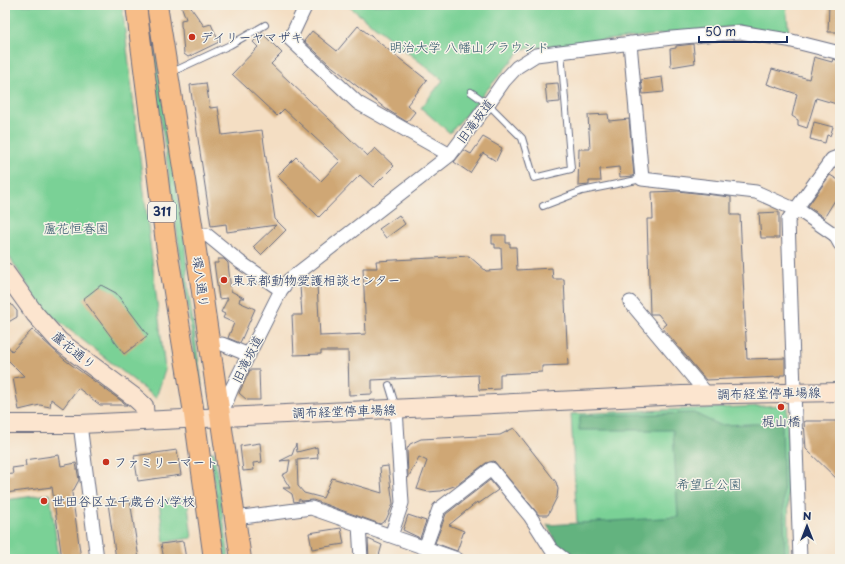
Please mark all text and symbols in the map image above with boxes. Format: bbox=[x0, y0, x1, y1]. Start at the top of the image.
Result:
scale bar bbox=[699, 18, 787, 44]
text: 50 m bbox=[705, 22, 736, 40]
place label: デイリーヤマザキ bbox=[200, 27, 303, 46]
marker: デイリーヤマザキ bbox=[187, 32, 197, 42]
park label: 明治大学 八幡山グラウンド bbox=[389, 37, 549, 56]
street label: 旧滝坂道 bbox=[451, 94, 498, 147]
road number: 311 bbox=[148, 202, 176, 222]
park label: 蘆花恒春園 bbox=[43, 218, 109, 237]
street label: 環八通り bbox=[188, 255, 215, 309]
place label: 東京都動物愛護相談センター bbox=[232, 270, 400, 289]
marker: 東京都動物愛護相談センター bbox=[219, 275, 229, 285]
street label: 蘆花通り bbox=[48, 326, 101, 373]
street label: 旧滝坂道 bbox=[226, 331, 267, 386]
street label: 調布経堂停車場線 bbox=[717, 382, 822, 403]
street label: 調布経堂停車場線 bbox=[292, 399, 397, 422]
marker: 梶山橋 bbox=[776, 402, 786, 412]
place label: 梶山橋 bbox=[761, 411, 801, 430]
place label: ファミリーマート bbox=[114, 452, 218, 471]
marker: ファミリーマート bbox=[101, 457, 111, 467]
park label: 希望丘公園 bbox=[676, 474, 742, 493]
place label: 世田谷区立千歳台小学校 bbox=[52, 491, 195, 510]
marker: 世田谷区立千歳台小学校 bbox=[39, 496, 49, 506]
north arrow bbox=[787, 506, 827, 546]
text: N bbox=[803, 507, 812, 524]

